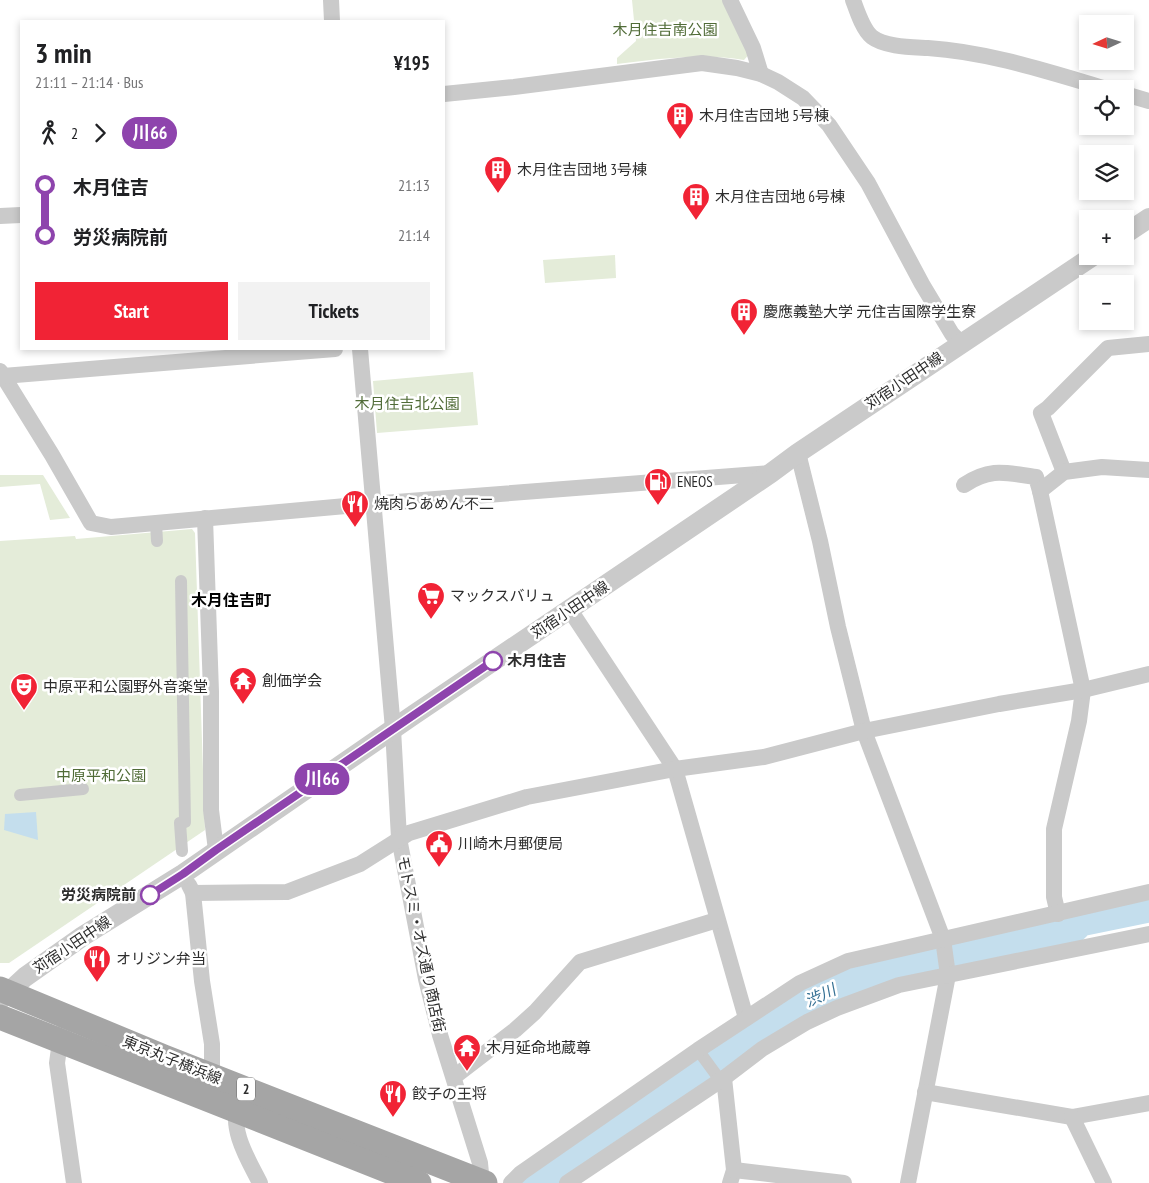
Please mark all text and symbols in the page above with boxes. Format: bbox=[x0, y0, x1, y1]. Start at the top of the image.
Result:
north arrow bbox=[1079, 15, 1134, 70]
map controls bbox=[1079, 15, 1134, 330]
park label: 木月住吉南公園 bbox=[612, 20, 718, 39]
text: 3 min bbox=[35, 34, 92, 71]
text: ¥195 bbox=[394, 51, 430, 75]
text: 21:11 – 21:14 · Bus bbox=[35, 72, 143, 92]
button: locate bbox=[1079, 80, 1134, 135]
building icon: 木月住吉団地 5号棟 bbox=[665, 101, 695, 140]
place label: 木月住吉団地 5号棟 bbox=[699, 106, 829, 125]
icon: walk bbox=[35, 119, 63, 147]
icon: forward bbox=[86, 119, 114, 147]
text: 川66 bbox=[132, 121, 167, 144]
text: 2 bbox=[71, 123, 78, 143]
button: layers bbox=[1079, 145, 1134, 200]
building icon: 木月住吉団地 3号棟 bbox=[483, 155, 513, 194]
place label: 木月住吉団地 3号棟 bbox=[517, 160, 647, 179]
text: 木月住吉 bbox=[73, 175, 149, 199]
text: 21:13 bbox=[398, 175, 430, 195]
building icon: 木月住吉団地 6号棟 bbox=[681, 182, 711, 221]
place label: 木月住吉団地 6号棟 bbox=[715, 187, 845, 206]
button: + bbox=[1079, 210, 1134, 265]
text: 労災病院前 bbox=[73, 225, 168, 249]
text: 21:14 bbox=[398, 225, 430, 245]
button: − bbox=[1079, 275, 1134, 330]
button: Start bbox=[35, 282, 228, 340]
button: Tickets bbox=[238, 282, 430, 340]
building icon: 慶應義塾大学 元住吉国際学生寮 bbox=[729, 297, 759, 336]
place label: 慶應義塾大学 元住吉国際学生寮 bbox=[763, 302, 976, 321]
street label: 苅宿小田中線 bbox=[861, 348, 946, 414]
park label: 木月住吉北公園 bbox=[354, 394, 460, 413]
fuel station icon: ENEOS bbox=[643, 467, 673, 506]
place label: ENEOS bbox=[677, 472, 713, 491]
restaurant icon: 焼肉らあめん不二 bbox=[340, 489, 370, 528]
place label: 焼肉らあめん不二 bbox=[374, 494, 494, 513]
street label: 苅宿小田中線 bbox=[527, 577, 612, 643]
supermarket icon: マックスバリュ bbox=[416, 581, 446, 620]
place label: マックスバリュ bbox=[450, 586, 555, 605]
district label: 木月住吉町 bbox=[191, 590, 271, 610]
marker: 木月住吉 bbox=[483, 651, 503, 671]
place label: 木月住吉 bbox=[507, 651, 567, 670]
temple icon: 創価学会 bbox=[228, 666, 258, 705]
place label: 創価学会 bbox=[262, 671, 322, 690]
theatre icon: 中原平和公園野外音楽堂 bbox=[9, 672, 39, 711]
place label: 中原平和公園野外音楽堂 bbox=[43, 677, 208, 696]
line badge: 川66 bbox=[293, 763, 351, 795]
park label: 中原平和公園 bbox=[56, 766, 146, 785]
text: 川66 bbox=[304, 767, 340, 790]
public building icon: 川崎木月郵便局 bbox=[424, 829, 454, 868]
place label: 川崎木月郵便局 bbox=[458, 834, 563, 853]
street label: モトスミ・オズ通り商店街 bbox=[393, 854, 449, 1034]
place label: 労災病院前 bbox=[61, 885, 136, 904]
marker: 労災病院前 bbox=[140, 885, 160, 905]
street label: 苅宿小田中線 bbox=[29, 912, 114, 978]
restaurant icon: オリジン弁当 bbox=[82, 944, 112, 983]
place label: オリジン弁当 bbox=[116, 949, 206, 968]
water label: 渋川 bbox=[801, 978, 841, 1011]
street label: 東京丸子横浜線 bbox=[120, 1031, 224, 1088]
temple icon: 木月延命地蔵尊 bbox=[452, 1033, 482, 1072]
place label: 木月延命地蔵尊 bbox=[486, 1038, 591, 1057]
road number: 2 bbox=[237, 1078, 255, 1100]
restaurant icon: 餃子の王将 bbox=[378, 1079, 408, 1118]
place label: 餃子の王将 bbox=[412, 1084, 487, 1103]

